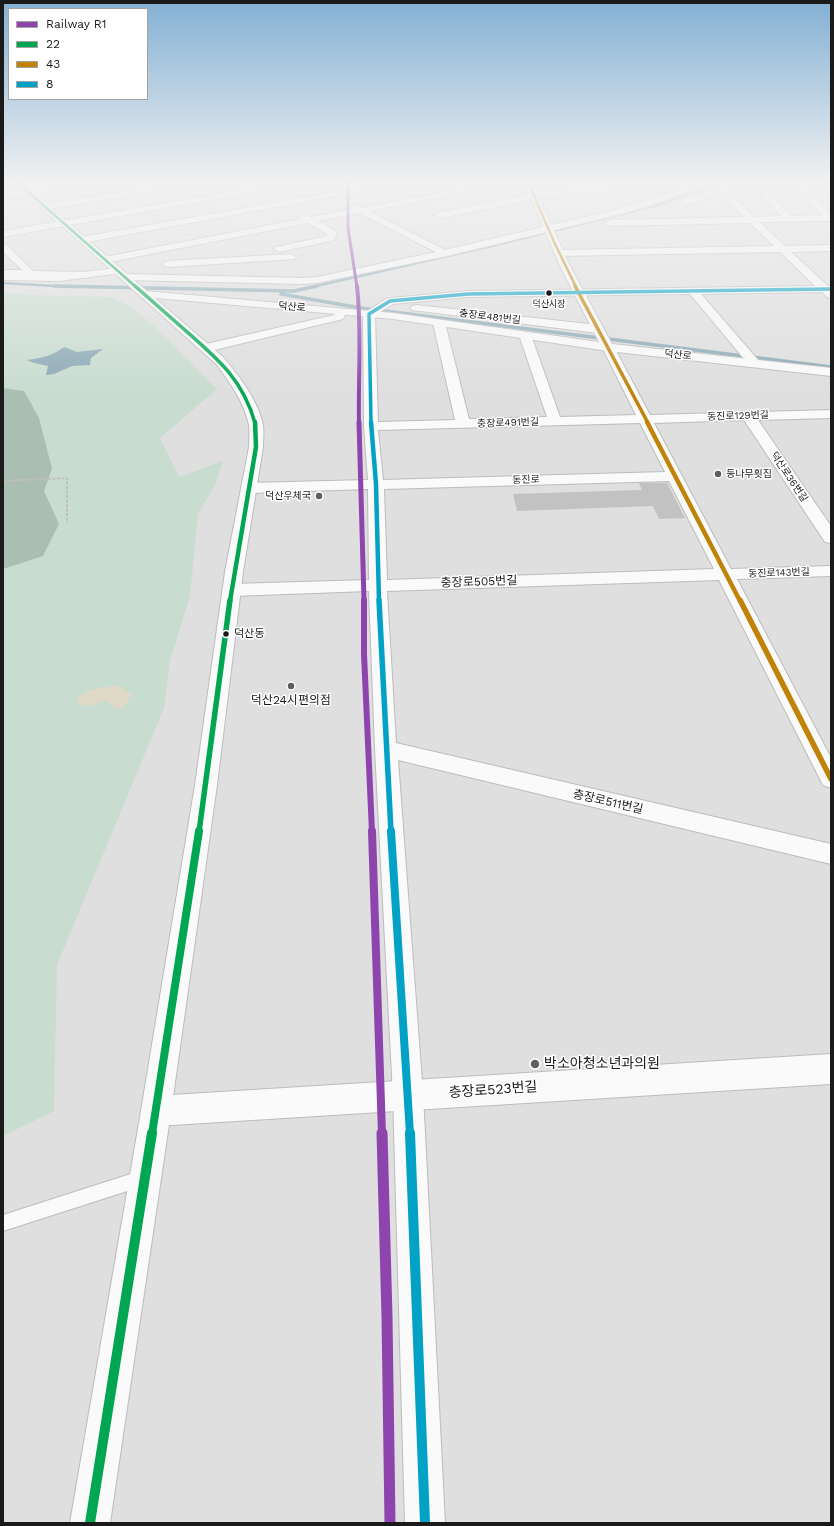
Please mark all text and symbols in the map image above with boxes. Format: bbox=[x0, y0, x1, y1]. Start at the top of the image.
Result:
legend bbox=[8, 8, 148, 100]
text: Railway R1 bbox=[46, 17, 106, 31]
text: 22 bbox=[46, 37, 60, 51]
text: 43 bbox=[46, 57, 60, 71]
text: 8 bbox=[46, 77, 53, 91]
marker: 덕산시장 bbox=[544, 288, 554, 298]
place label: 덕산시장 bbox=[532, 299, 566, 309]
street label: 덕산로 bbox=[278, 300, 306, 314]
street label: 충장로481번길 bbox=[458, 307, 522, 327]
street label: 덕산로 bbox=[664, 348, 692, 362]
street label: 동진로129번길 bbox=[707, 409, 769, 423]
street label: 충장로491번길 bbox=[477, 416, 539, 430]
street label: 덕산로36번길 bbox=[768, 450, 810, 504]
place label: 등나무횟집 bbox=[726, 468, 772, 480]
marker: 등나무횟집 bbox=[713, 469, 723, 479]
street label: 동진로 bbox=[512, 474, 540, 486]
place label: 덕산우체국 bbox=[265, 490, 311, 502]
marker: 덕산우체국 bbox=[314, 491, 324, 501]
street label: 동진로143번길 bbox=[748, 566, 810, 580]
street label: 충장로505번길 bbox=[440, 573, 518, 591]
place label: 덕산동 bbox=[234, 627, 264, 641]
marker: 덕산동 bbox=[221, 629, 231, 639]
marker: 덕산24시편의점 bbox=[286, 681, 296, 691]
place label: 덕산24시편의점 bbox=[251, 693, 331, 707]
street label: 충장로511번길 bbox=[572, 787, 644, 817]
place label: 박소아청소년과의원 bbox=[544, 1056, 660, 1072]
marker: 박소아청소년과의원 bbox=[529, 1058, 541, 1070]
street label: 충장로523번길 bbox=[448, 1079, 538, 1101]

